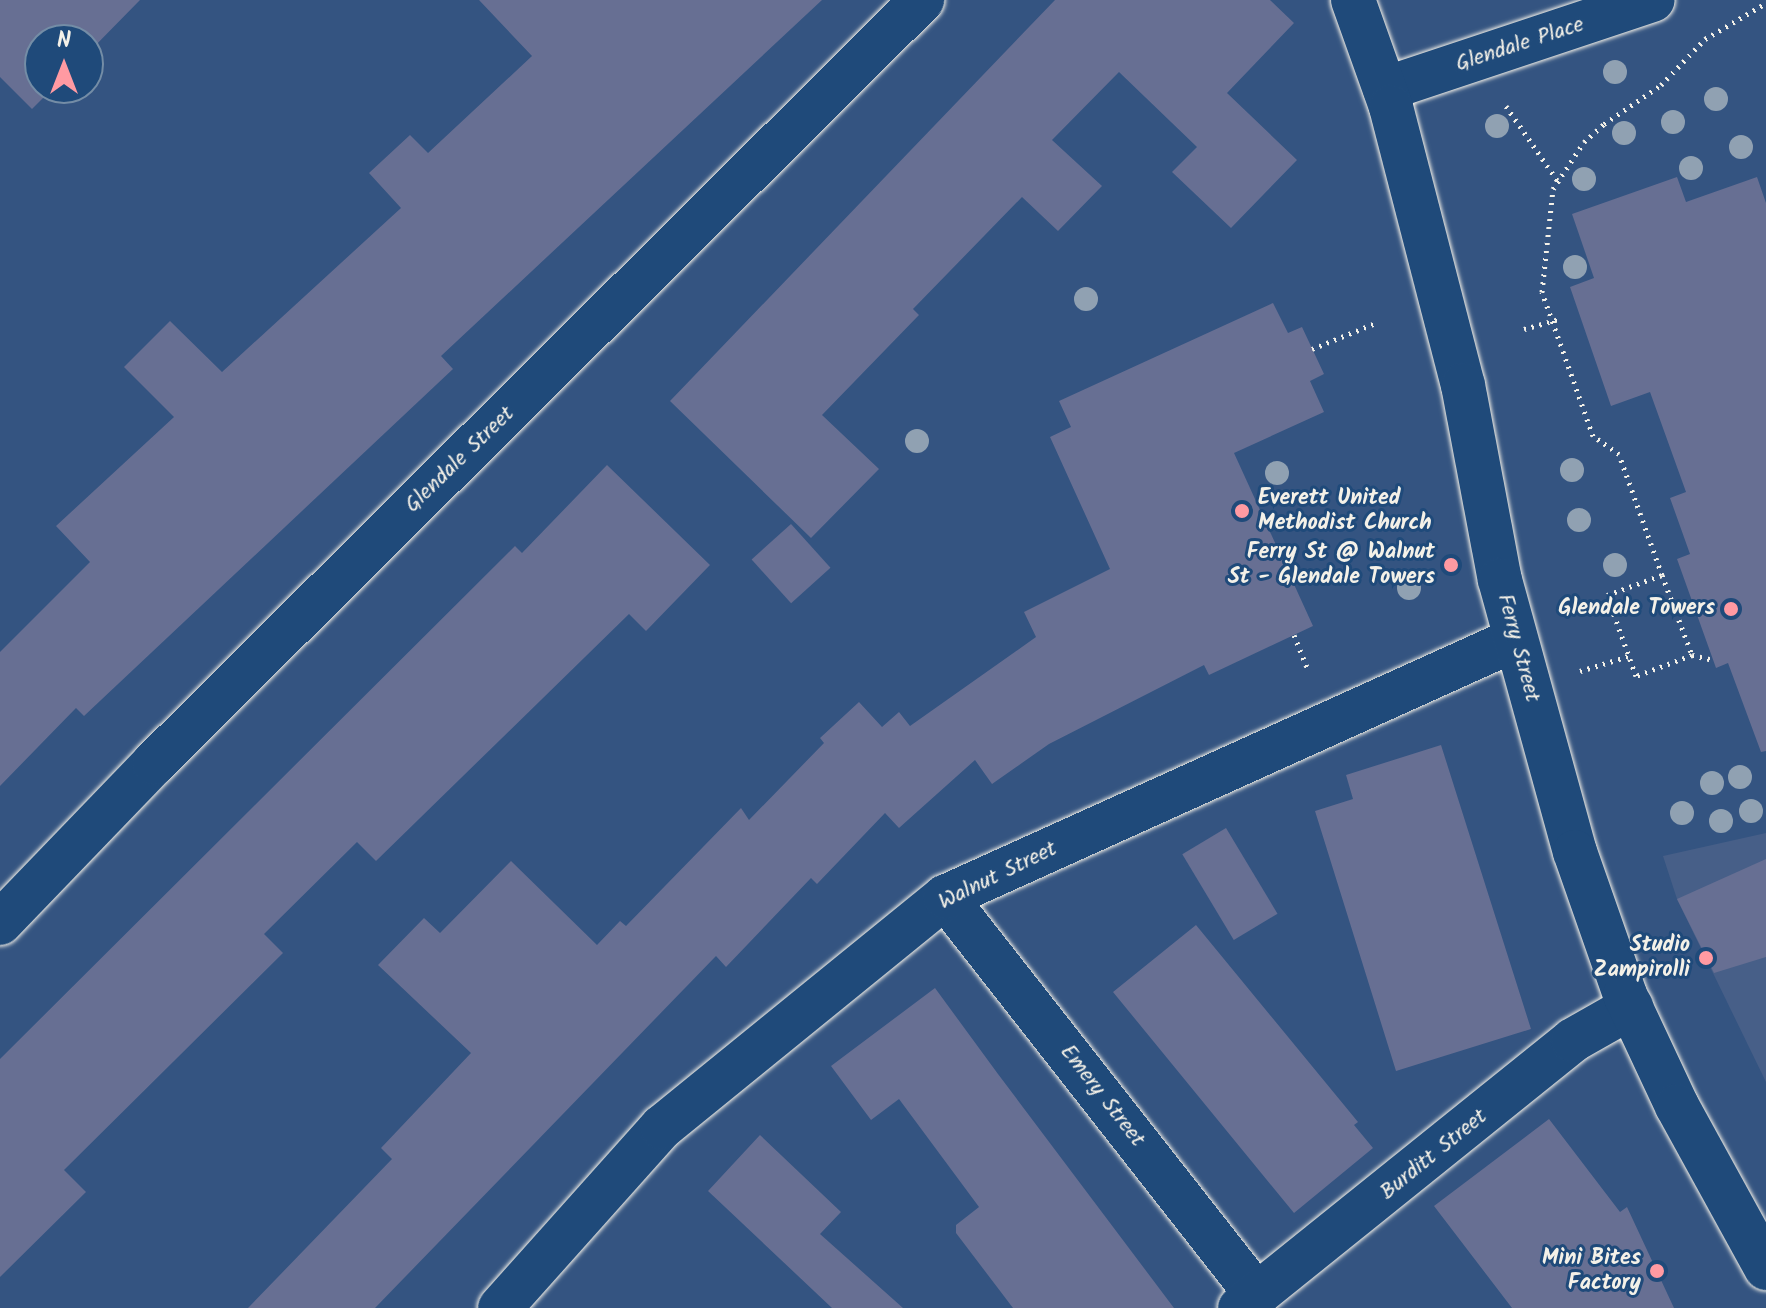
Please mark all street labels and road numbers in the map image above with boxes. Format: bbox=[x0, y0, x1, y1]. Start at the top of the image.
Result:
street label: Glendale Place bbox=[1453, 12, 1587, 78]
street label: Glendale Street bbox=[400, 401, 520, 519]
street label: Ferry Street bbox=[1491, 591, 1545, 705]
street label: Walnut Street bbox=[935, 836, 1061, 916]
street label: Emery Street bbox=[1054, 1040, 1150, 1152]
street label: Burditt Street bbox=[1375, 1104, 1493, 1206]

